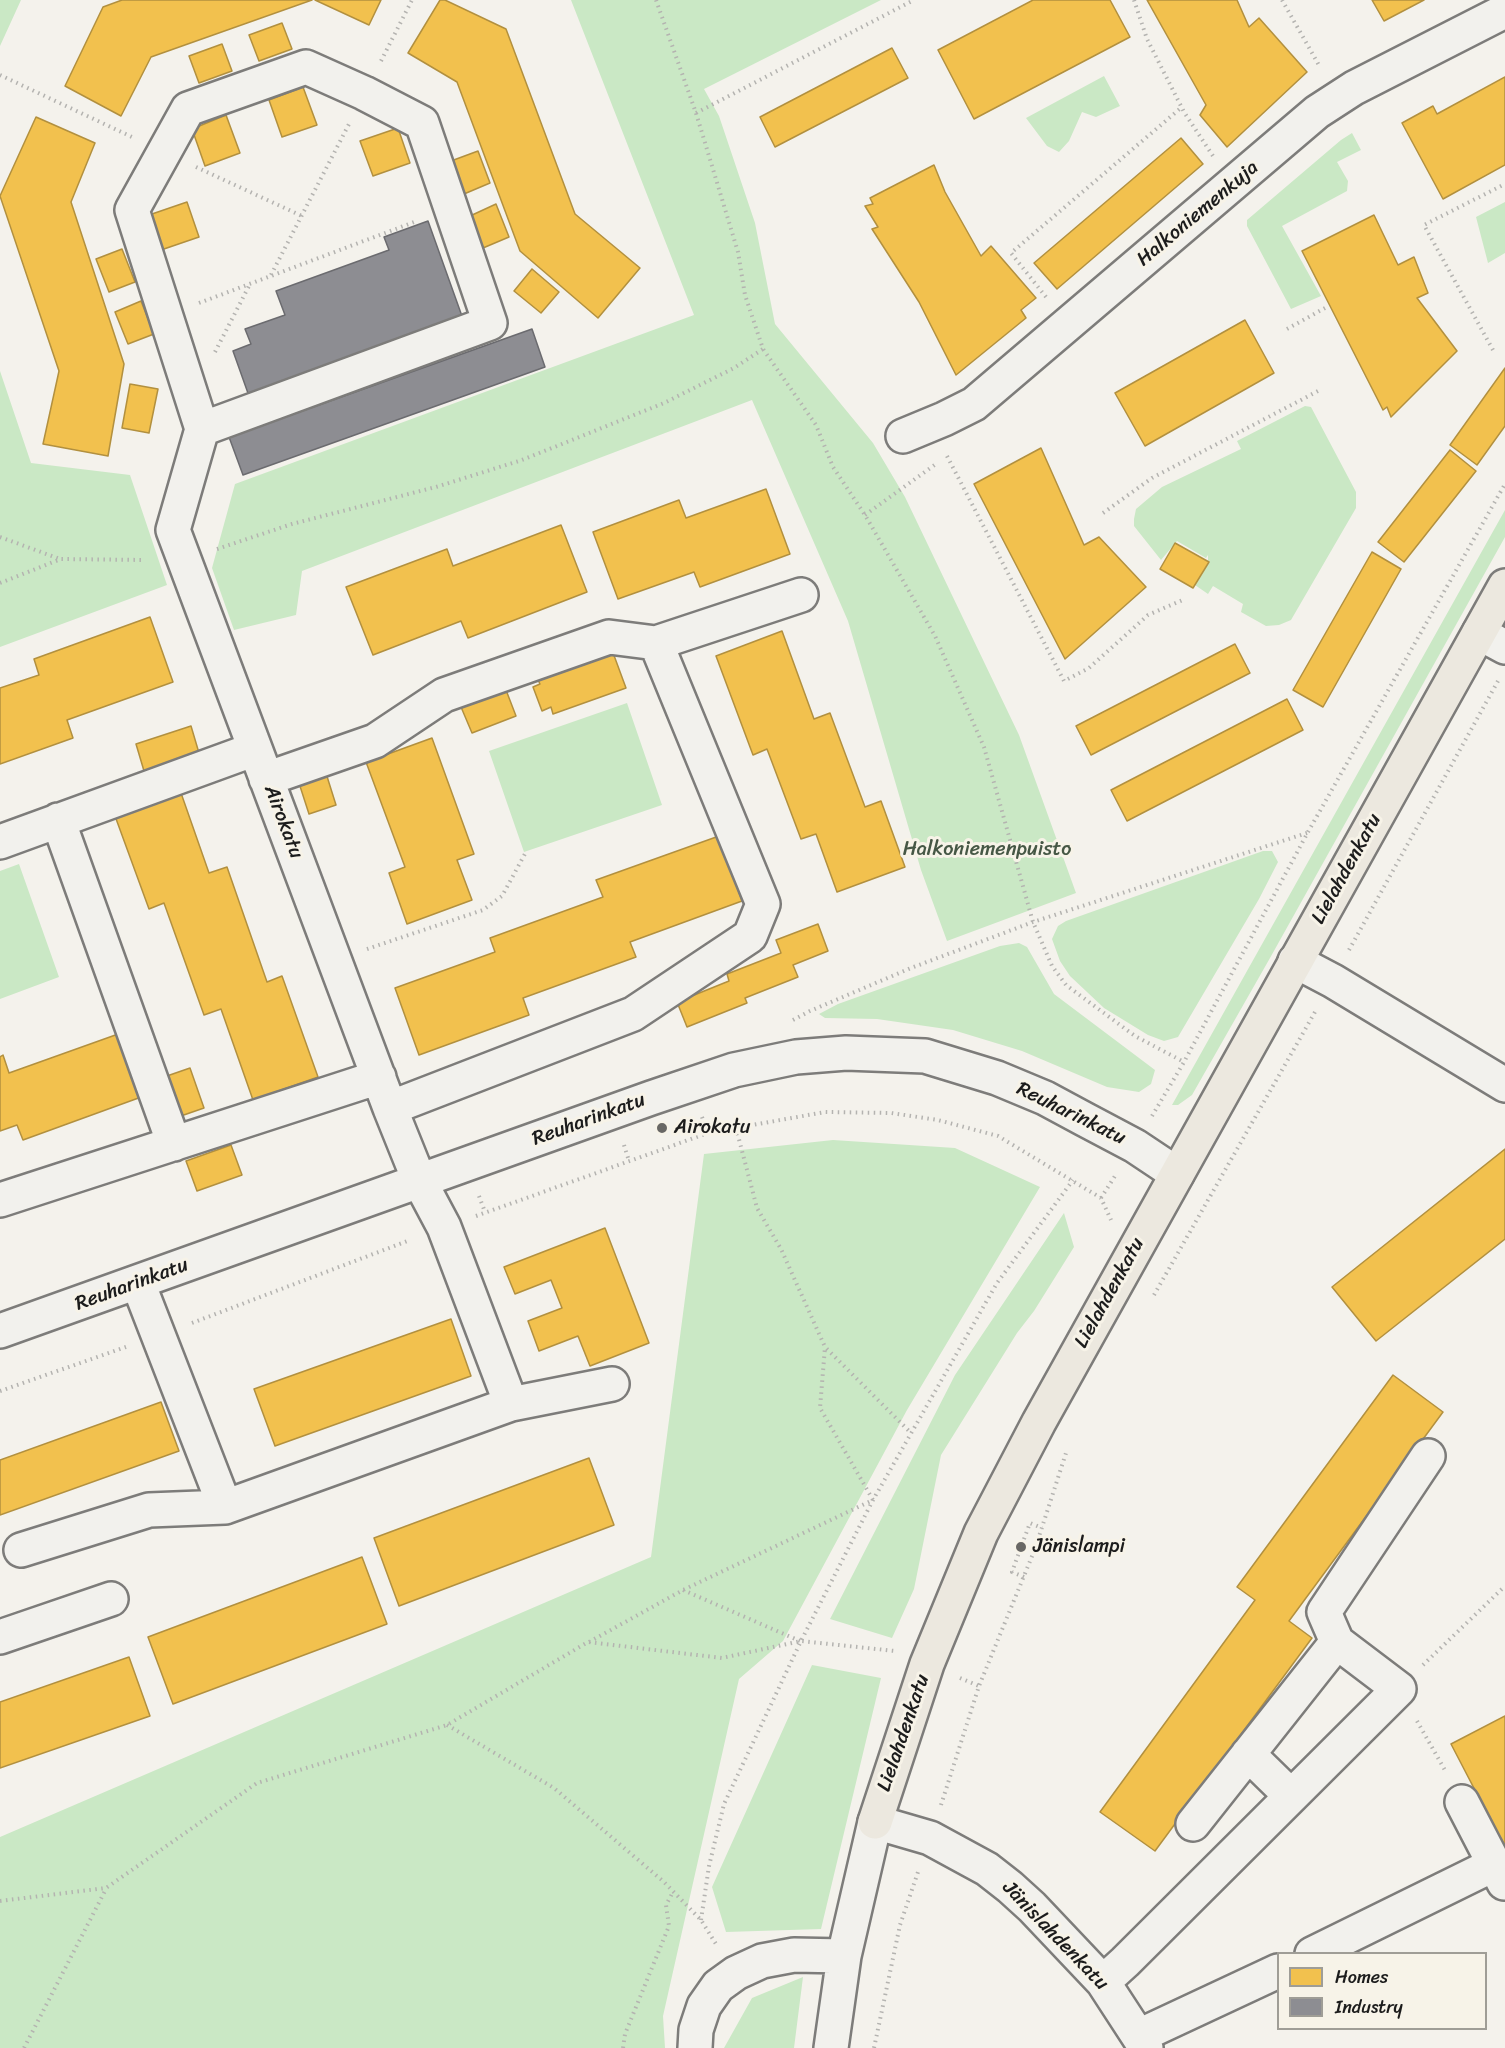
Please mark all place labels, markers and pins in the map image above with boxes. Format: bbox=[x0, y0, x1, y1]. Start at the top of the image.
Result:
place label: Airokatu bbox=[674, 1116, 750, 1140]
marker: Airokatu bbox=[655, 1121, 669, 1135]
place label: Jänislampi bbox=[1033, 1535, 1125, 1559]
marker: Jänislampi bbox=[1014, 1540, 1028, 1554]

